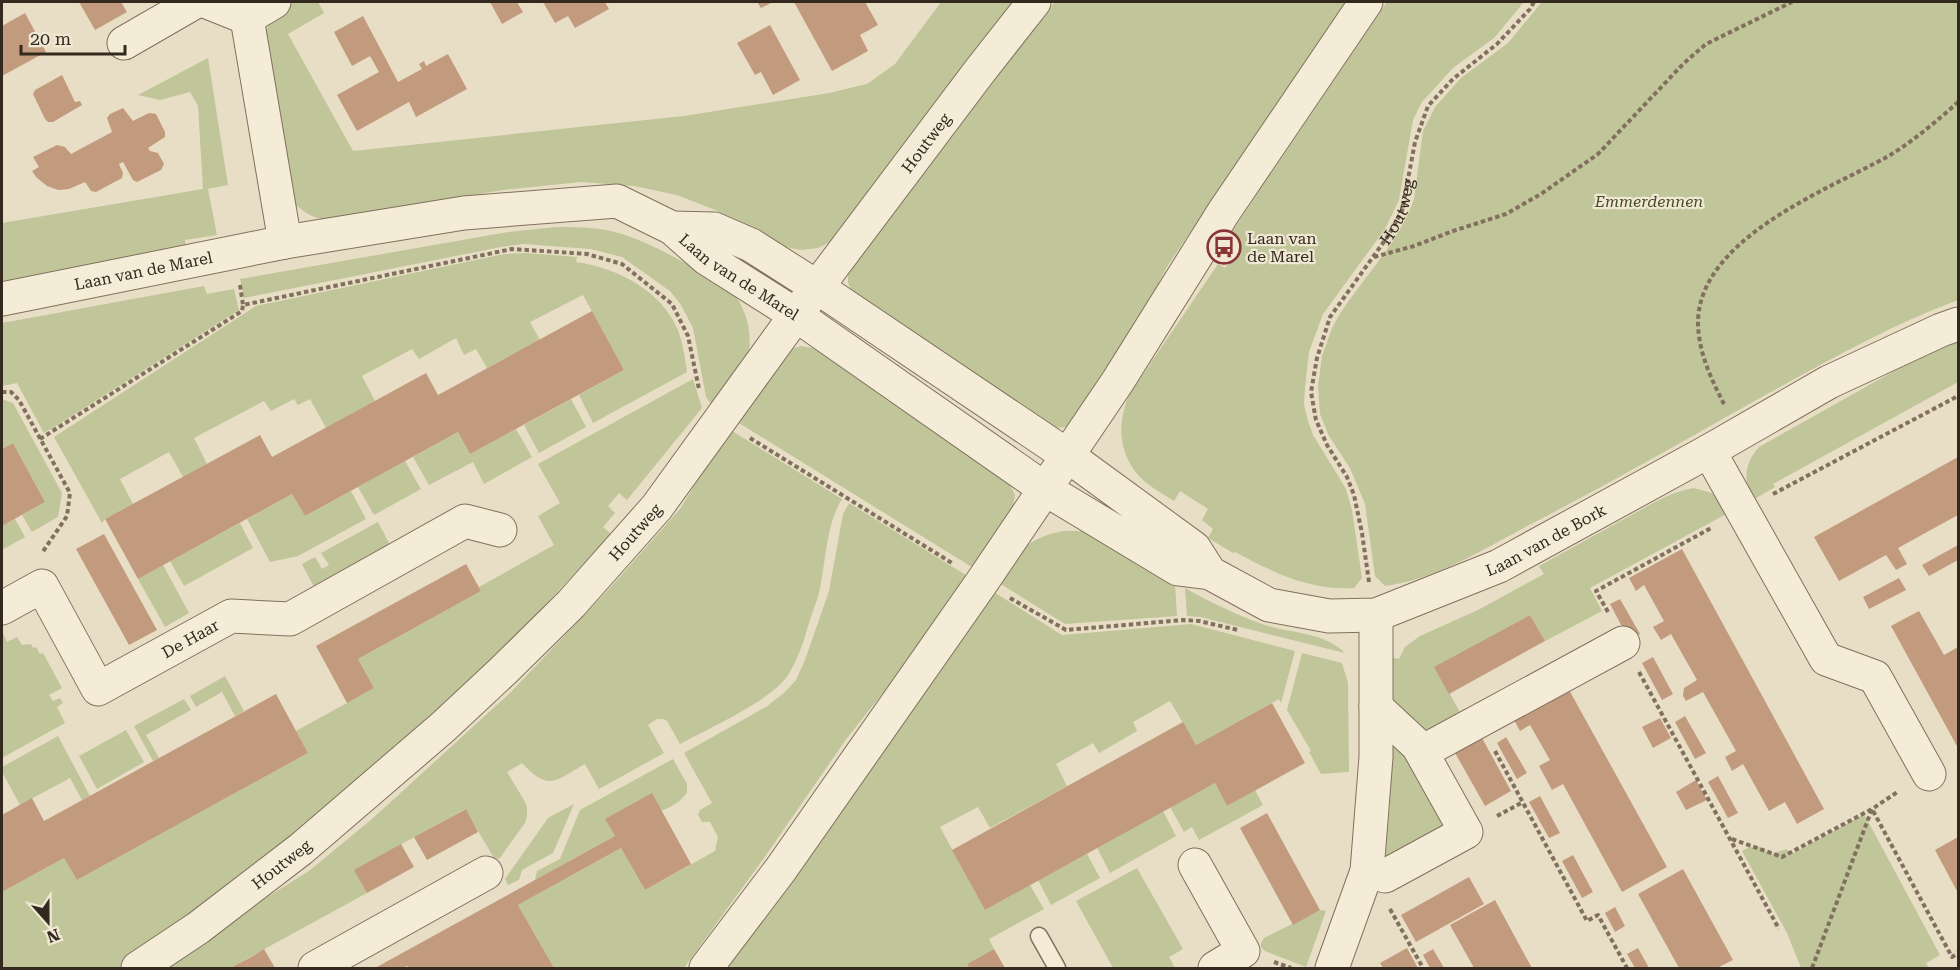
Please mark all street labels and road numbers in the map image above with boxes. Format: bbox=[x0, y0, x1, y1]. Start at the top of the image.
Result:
street label: Houtweg bbox=[898, 109, 955, 177]
street label: Houtweg bbox=[1376, 176, 1418, 249]
street label: Laan van de Marel bbox=[675, 230, 802, 324]
street label: Laan van de Marel bbox=[72, 248, 214, 294]
street label: Houtweg bbox=[605, 499, 666, 565]
street label: Laan van de Bork bbox=[1483, 500, 1610, 580]
street label: De Haar bbox=[159, 615, 223, 662]
street label: Houtweg bbox=[248, 835, 316, 893]

